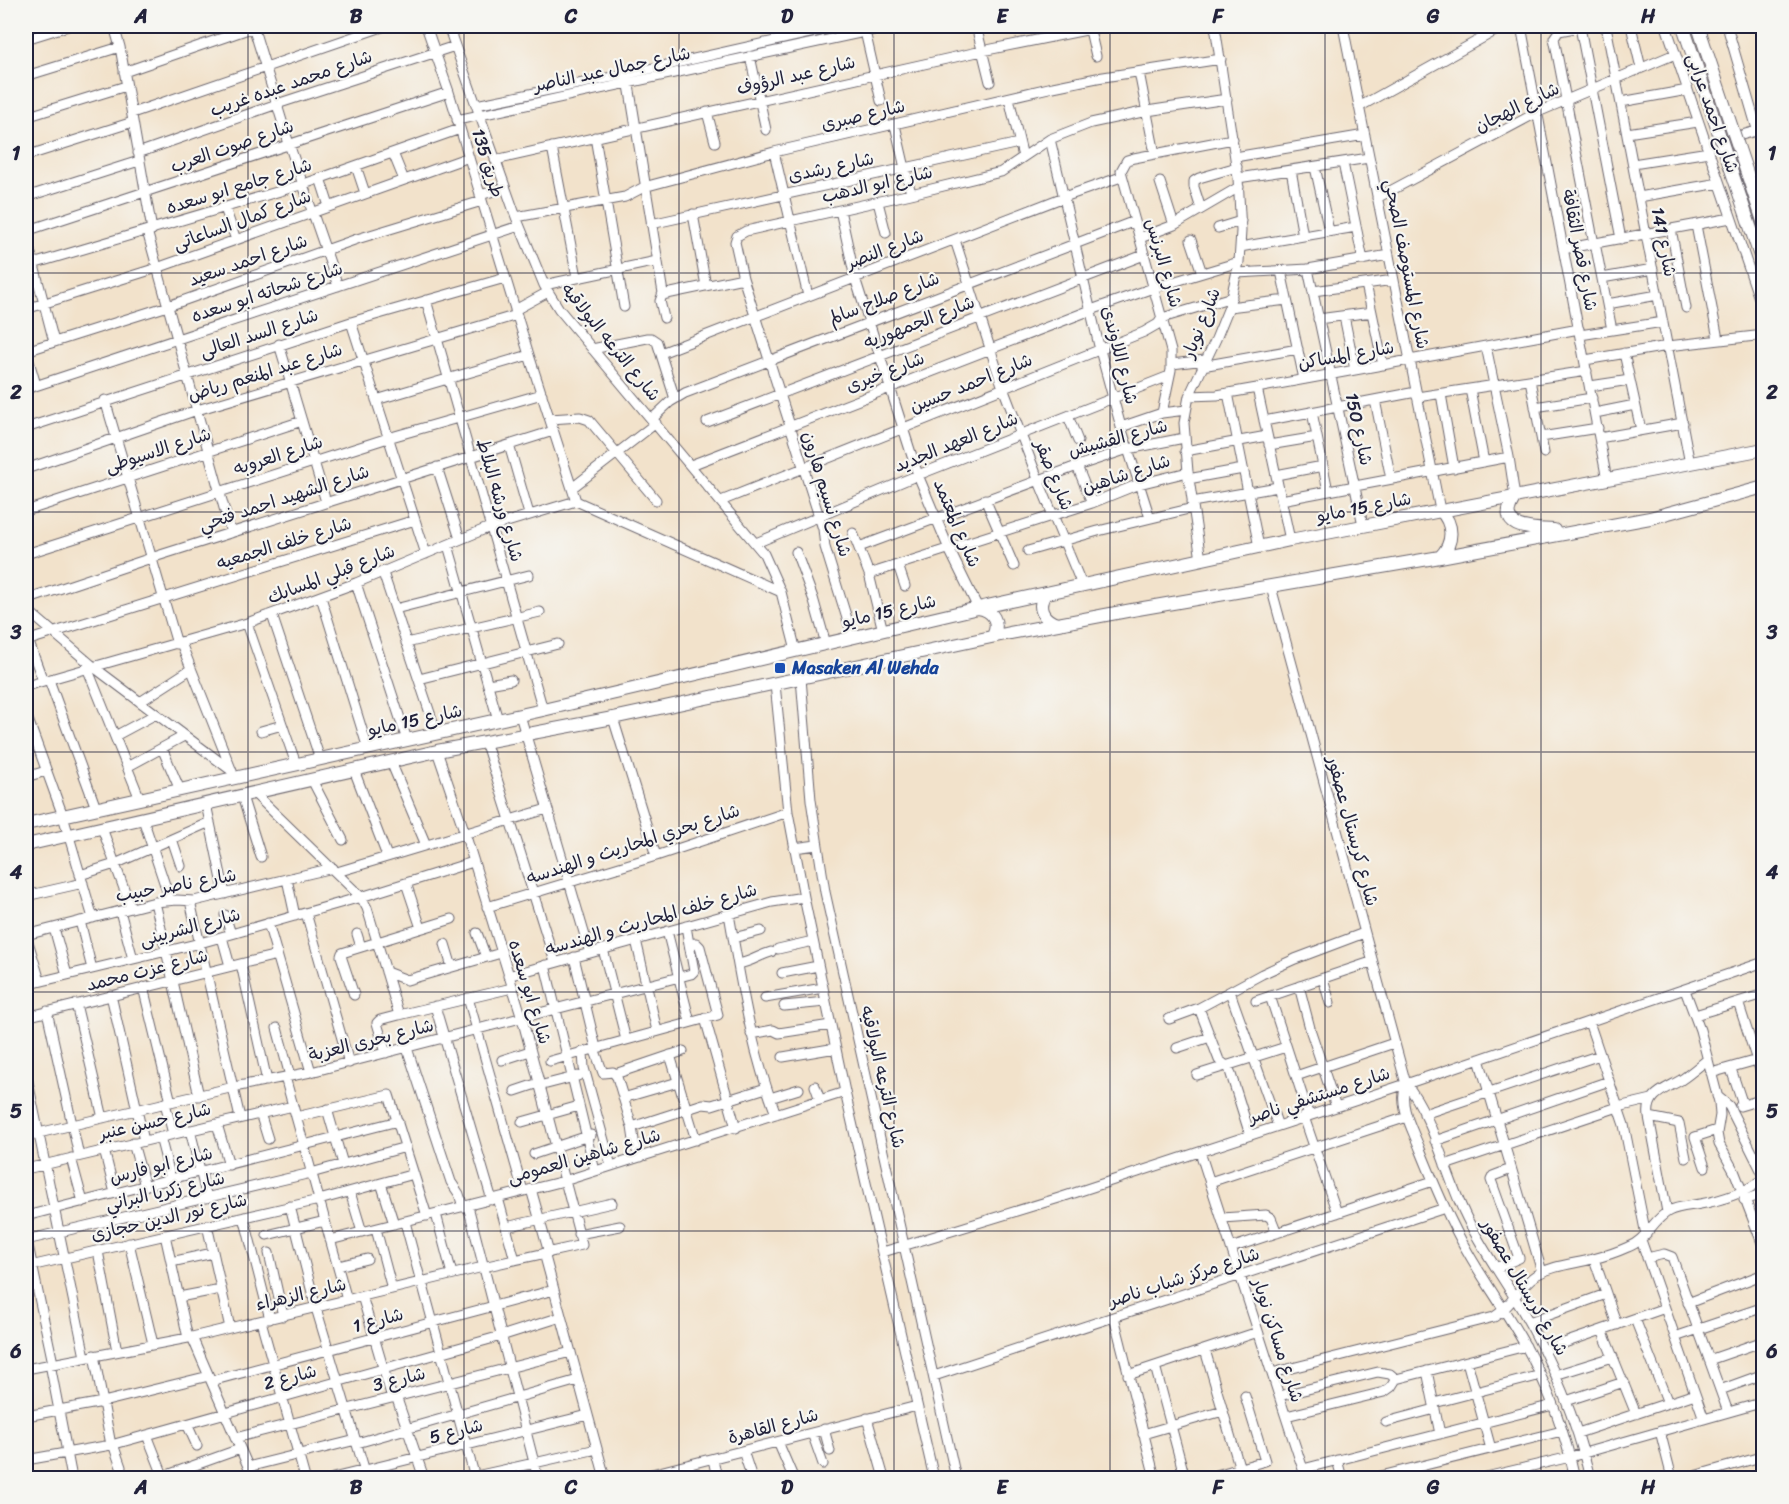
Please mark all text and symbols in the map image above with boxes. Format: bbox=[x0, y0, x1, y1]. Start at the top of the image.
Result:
text: A bbox=[133, 0, 148, 34]
text: B bbox=[350, 0, 363, 34]
text: C bbox=[564, 0, 578, 34]
text: D bbox=[781, 0, 794, 34]
text: E bbox=[996, 0, 1009, 34]
text: F bbox=[1212, 0, 1225, 34]
text: G bbox=[1426, 0, 1440, 34]
text: H bbox=[1640, 0, 1656, 34]
street label: شارع جمال عبد الناصر bbox=[529, 37, 693, 102]
street label: شارع محمد عبده غريب bbox=[205, 40, 377, 126]
street label: شارع عبد الرؤوف bbox=[733, 46, 859, 104]
street label: شارع احمد عرابى bbox=[1677, 48, 1749, 178]
street label: شارع الهجان bbox=[1469, 73, 1565, 141]
street label: شارع صبرى bbox=[818, 90, 908, 140]
street label: شارع صوت العرب bbox=[166, 110, 298, 182]
street label: طريق 135 bbox=[462, 124, 514, 202]
text: 1 bbox=[12, 136, 21, 171]
text: 1 bbox=[1768, 136, 1777, 171]
street label: شارع رشدى bbox=[785, 142, 877, 192]
street label: شارع جامع ابو سعده bbox=[162, 149, 316, 223]
street label: شارع ابو الدهب bbox=[818, 156, 936, 212]
street label: شارع المستوصف الصحي bbox=[1375, 176, 1439, 352]
street label: شارع كمال الساعاتى bbox=[168, 180, 316, 260]
street label: شارع قصر الثقافة bbox=[1552, 186, 1608, 314]
street label: شارع 141 bbox=[1642, 204, 1686, 280]
street label: شارع البرنس bbox=[1136, 215, 1192, 311]
street label: شارع النصر bbox=[840, 220, 929, 279]
street label: شارع احمد سعيد bbox=[184, 225, 312, 295]
street label: شارع شحاته ابو سعده bbox=[187, 252, 347, 332]
street label: شارع صلاح سالم bbox=[824, 262, 944, 334]
street label: شارع الترعه البولاقيه bbox=[553, 275, 669, 409]
street label: شارع نوبار bbox=[1172, 282, 1230, 364]
street label: شارع الجمهوريه bbox=[858, 286, 980, 358]
street label: شارع السد العالى bbox=[196, 299, 322, 367]
street label: شارع اللاوندى bbox=[1092, 302, 1148, 408]
street label: شارع المساكن bbox=[1295, 331, 1397, 379]
street label: شارع عبد المنعم رياض bbox=[183, 333, 347, 411]
street label: شارع خيرى bbox=[841, 342, 929, 402]
street label: شارع احمد حسين bbox=[904, 344, 1038, 422]
text: 2 bbox=[9, 375, 22, 410]
text: 2 bbox=[1765, 375, 1778, 410]
street label: شارع 150 bbox=[1336, 390, 1382, 468]
street label: شارع العهد الجديد bbox=[889, 402, 1023, 482]
street label: شارع القشيش bbox=[1065, 409, 1171, 467]
street label: شارع الاسيوطى bbox=[101, 418, 215, 482]
street label: شارع العروبه bbox=[229, 425, 327, 485]
street label: شارع نسيم هارون bbox=[793, 427, 861, 561]
street label: شارع صقر bbox=[1024, 433, 1083, 515]
street label: شارع ورشه البلاط bbox=[467, 434, 533, 566]
street label: شارع شاهين bbox=[1078, 445, 1174, 503]
street label: شارع الشهيد احمد فتحي bbox=[195, 455, 373, 541]
street label: شارع المعتمد bbox=[924, 474, 990, 572]
street label: شارع 15 مايو bbox=[1312, 482, 1414, 532]
street label: شارع خلف الجمعيه bbox=[212, 507, 356, 579]
street label: شارع قبلي المسابك bbox=[262, 535, 400, 613]
street label: شارع 15 مايو bbox=[837, 585, 939, 638]
text: 3 bbox=[10, 615, 22, 650]
text: 3 bbox=[1766, 615, 1778, 650]
place label: Masaken Al Wehda bbox=[791, 652, 939, 684]
marker: Masaken Al Wehda bbox=[773, 661, 787, 675]
street label: شارع 15 مايو bbox=[363, 694, 465, 746]
street label: شارع كريستال عصفور bbox=[1317, 750, 1388, 910]
street label: شارع بحري المحاريث و الهندسه bbox=[522, 794, 744, 894]
text: 4 bbox=[9, 855, 23, 890]
text: 4 bbox=[1765, 855, 1779, 890]
street label: شارع ناصر حبيب bbox=[113, 859, 239, 911]
street label: شارع خلف المحاريث و الهندسه bbox=[541, 873, 761, 965]
street label: شارع الشربينى bbox=[136, 898, 244, 956]
street label: شارع ابو سعده bbox=[499, 936, 561, 1048]
street label: شارع عزت محمد bbox=[83, 939, 211, 1001]
street label: شارع الترعه البولاقيه bbox=[851, 1002, 915, 1152]
street label: شارع بحرى العزبة bbox=[305, 1009, 437, 1071]
street label: شارع مستشفي ناصر bbox=[1242, 1057, 1394, 1134]
street label: شارع حسن عنبر bbox=[94, 1093, 214, 1150]
text: 5 bbox=[10, 1094, 22, 1129]
text: 5 bbox=[1766, 1094, 1778, 1129]
street label: شارع شاهين العمومى bbox=[504, 1119, 664, 1193]
street label: شارع ابو فارس bbox=[106, 1137, 216, 1193]
street label: شارع زكريا البراني bbox=[102, 1162, 228, 1220]
street label: شارع نور الدين حجازى bbox=[88, 1183, 250, 1251]
street label: شارع كريستال عصفور bbox=[1471, 1210, 1578, 1362]
street label: شارع مركز شباب ناصر bbox=[1102, 1237, 1264, 1317]
street label: شارع الزهراء bbox=[252, 1268, 350, 1320]
street label: شارع مساكن نوبار bbox=[1242, 1273, 1313, 1407]
street label: شارع 1 bbox=[349, 1298, 407, 1342]
text: 6 bbox=[9, 1334, 22, 1369]
text: 6 bbox=[1765, 1334, 1778, 1369]
street label: شارع 2 bbox=[260, 1355, 320, 1399]
street label: شارع 3 bbox=[369, 1357, 429, 1401]
street label: شارع القاهرة bbox=[724, 1399, 822, 1453]
street label: شارع 5 bbox=[426, 1409, 486, 1453]
text: A bbox=[133, 1470, 148, 1504]
text: B bbox=[350, 1470, 363, 1504]
text: C bbox=[564, 1470, 578, 1504]
text: D bbox=[781, 1470, 794, 1504]
text: E bbox=[996, 1470, 1009, 1504]
text: F bbox=[1212, 1470, 1225, 1504]
text: G bbox=[1426, 1470, 1440, 1504]
text: H bbox=[1640, 1470, 1656, 1504]

